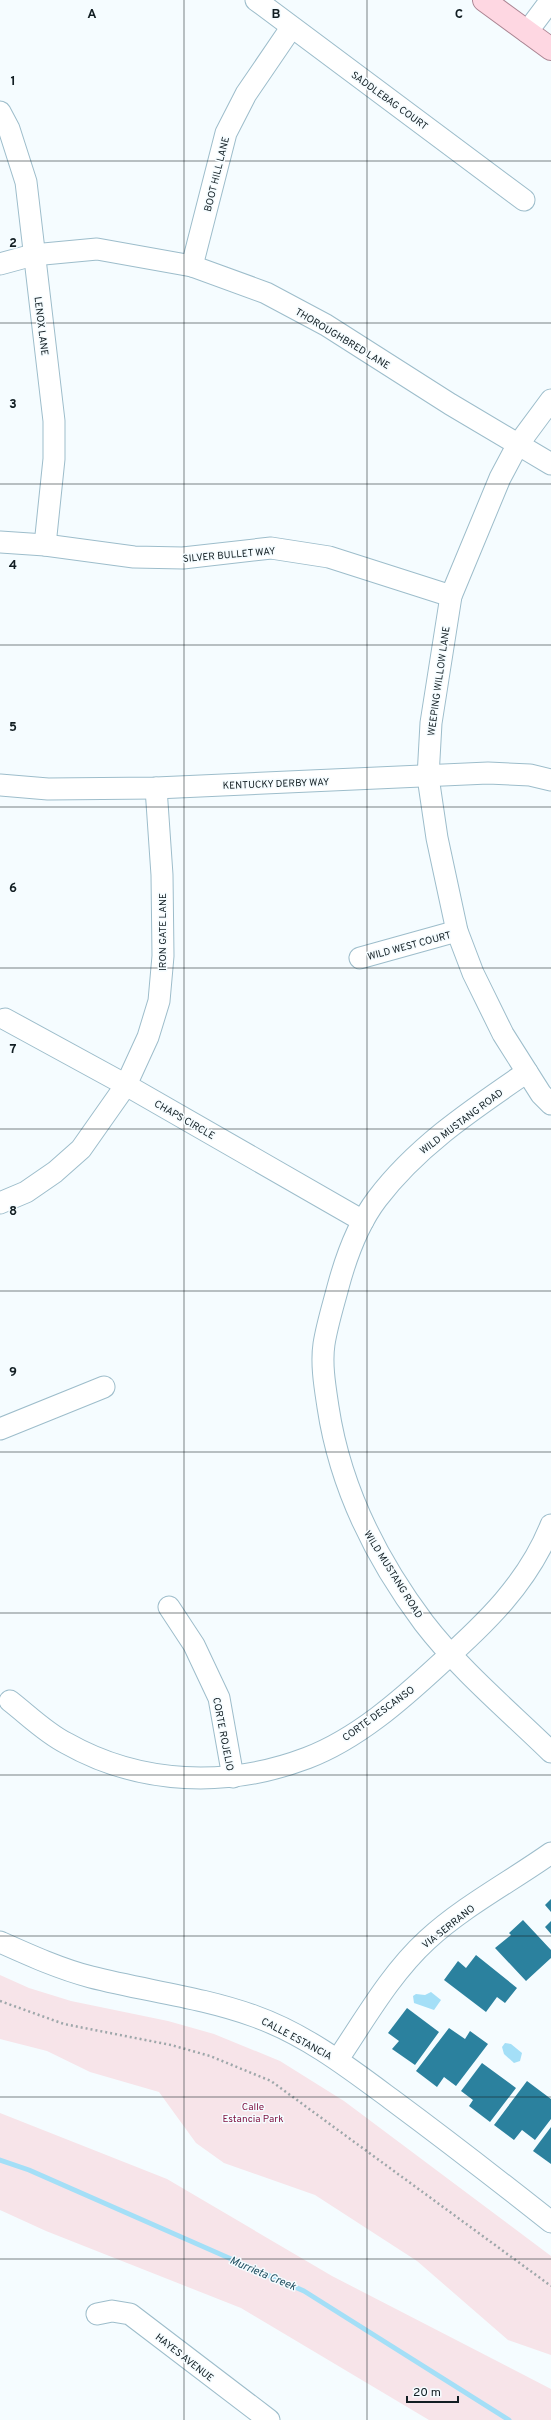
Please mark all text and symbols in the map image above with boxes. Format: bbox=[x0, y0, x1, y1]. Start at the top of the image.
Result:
text: A bbox=[87, 7, 97, 23]
text: B bbox=[272, 7, 281, 23]
text: C bbox=[455, 7, 463, 23]
street label: SADDLEBAG COURT bbox=[348, 69, 430, 134]
text: 1 bbox=[10, 74, 16, 90]
street label: BOOT HILL LANE bbox=[202, 135, 233, 213]
text: 2 bbox=[9, 236, 17, 252]
street label: LENOX LANE bbox=[30, 296, 51, 356]
street label: THOROUGHBRED LANE bbox=[292, 306, 392, 373]
text: 3 bbox=[9, 397, 17, 413]
street label: SILVER BULLET WAY bbox=[182, 545, 277, 566]
text: 4 bbox=[9, 558, 17, 574]
street label: WEEPING WILLOW LANE bbox=[425, 626, 454, 737]
text: 5 bbox=[9, 720, 17, 736]
street label: KENTUCKY DERBY WAY bbox=[222, 776, 330, 793]
text: 6 bbox=[9, 881, 17, 897]
street label: IRON GATE LANE bbox=[157, 893, 170, 971]
street label: WILD WEST COURT bbox=[366, 929, 453, 964]
text: 7 bbox=[10, 1042, 17, 1058]
street label: WILD MUSTANG ROAD bbox=[418, 1086, 506, 1158]
street label: CHAPS CIRCLE bbox=[152, 1098, 217, 1143]
text: 8 bbox=[9, 1204, 17, 1220]
text: 9 bbox=[9, 1365, 17, 1381]
street label: WILD MUSTANG ROAD bbox=[360, 1528, 425, 1621]
street label: CORTE DESCANSO bbox=[340, 1684, 418, 1745]
street label: CORTE ROJELIO bbox=[209, 1696, 236, 1772]
street label: VIA SERRANO bbox=[420, 1902, 478, 1952]
street label: CALLE ESTANCIA bbox=[259, 2015, 334, 2064]
park label: Calle Estancia Park bbox=[222, 2101, 284, 2126]
water label: Murrieta Creek bbox=[227, 2254, 298, 2294]
street label: HAYES AVENUE bbox=[152, 2331, 216, 2385]
scale bar bbox=[407, 2378, 458, 2404]
text: 20 m bbox=[413, 2385, 441, 2401]

